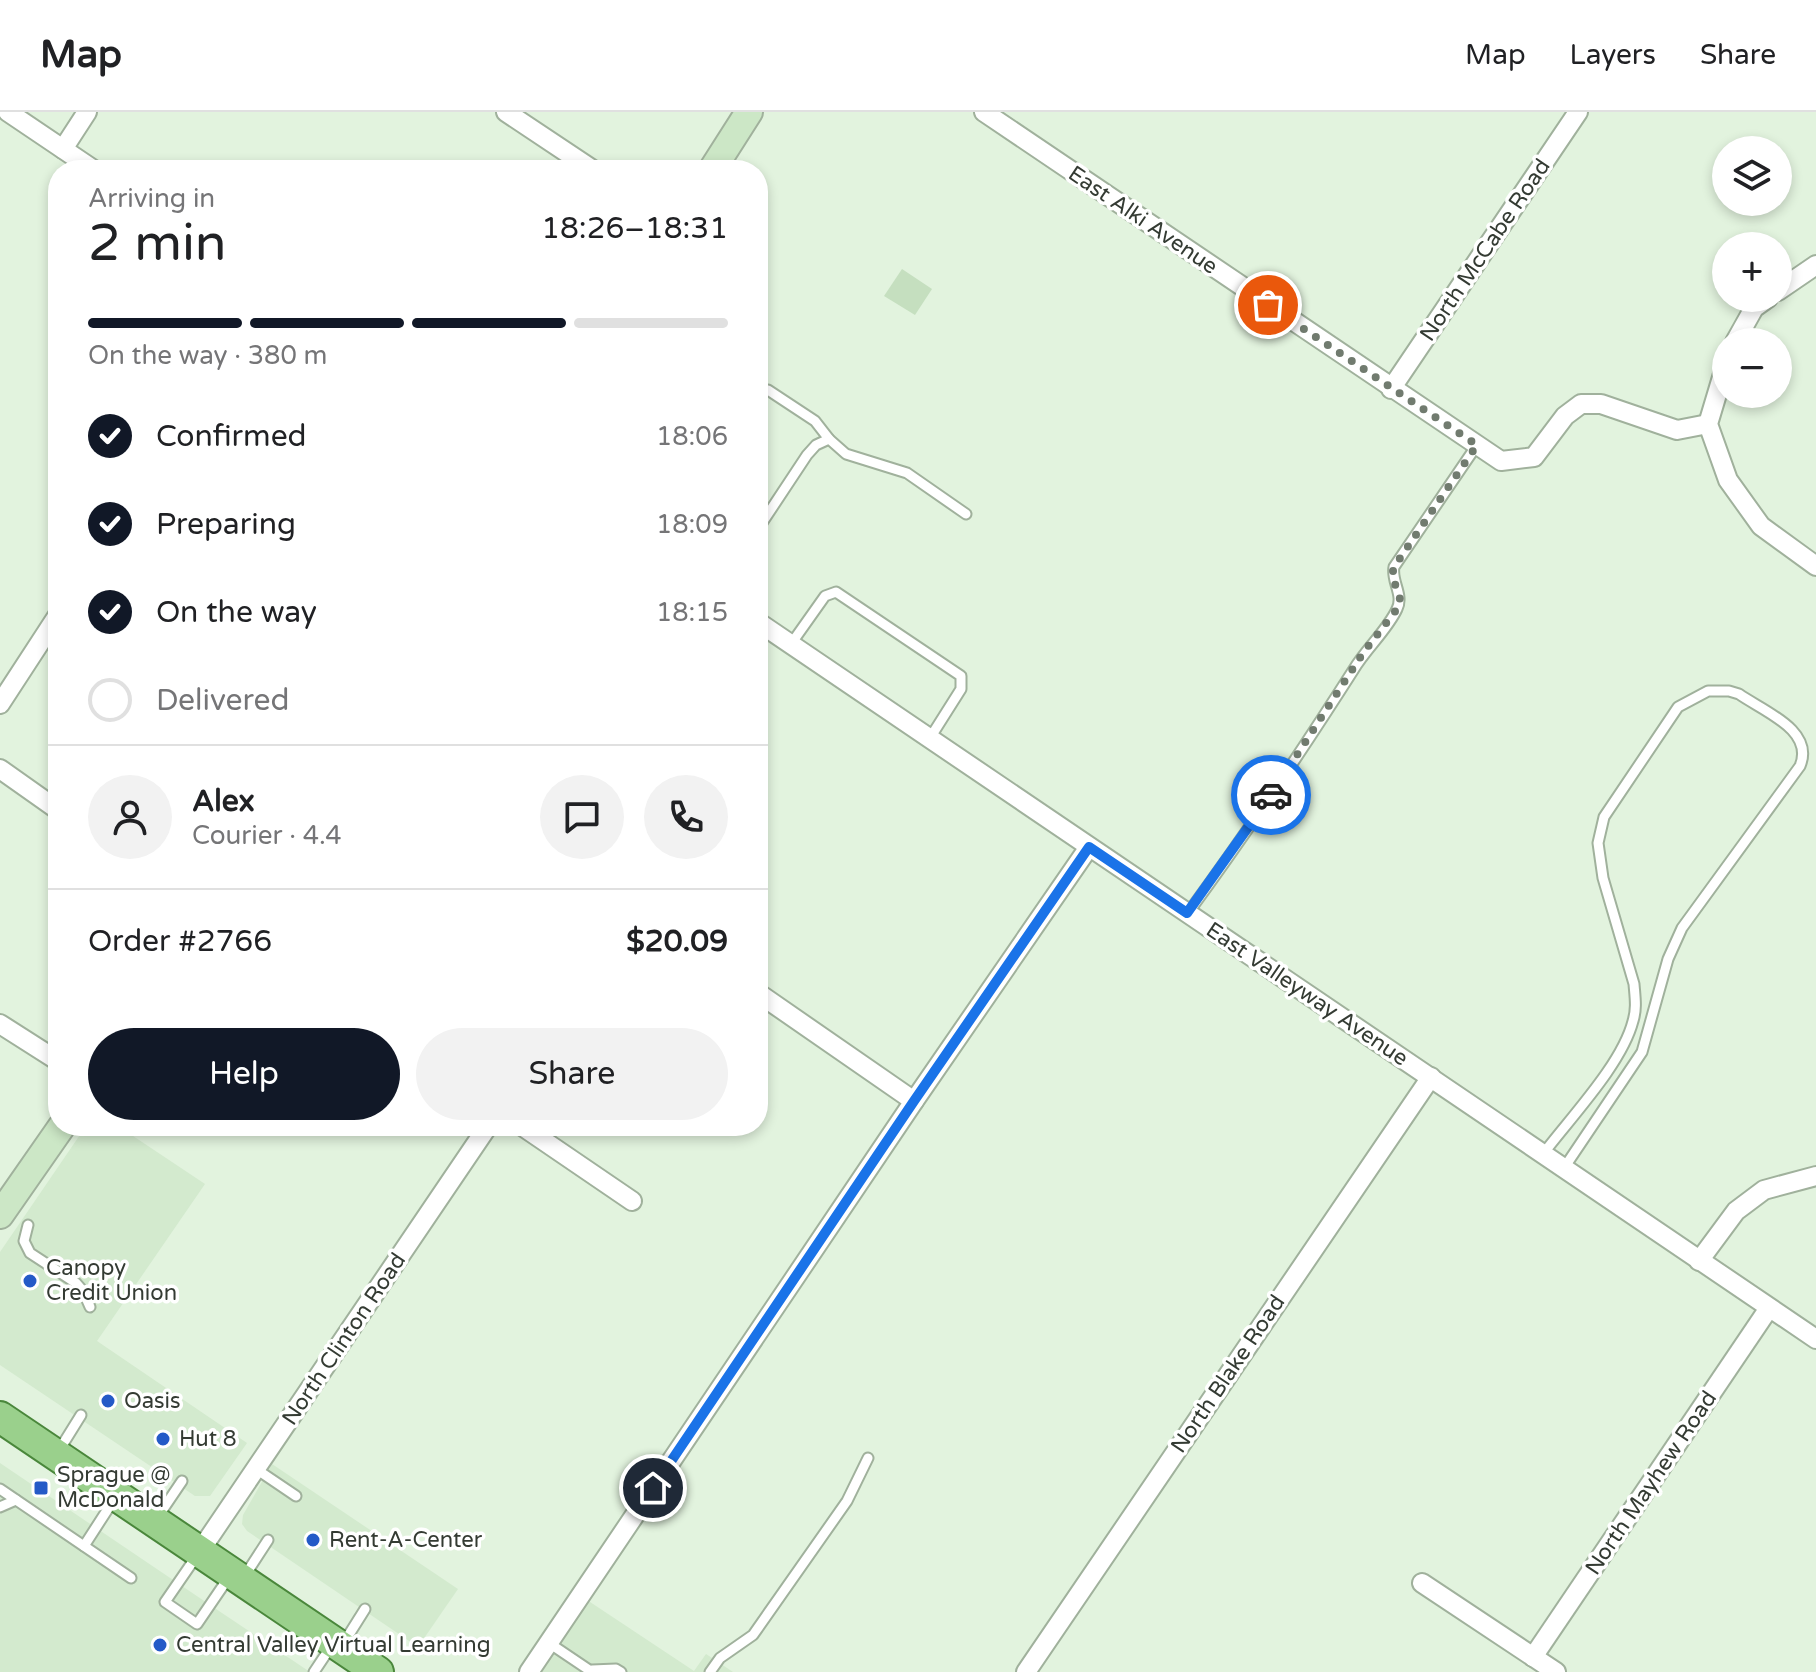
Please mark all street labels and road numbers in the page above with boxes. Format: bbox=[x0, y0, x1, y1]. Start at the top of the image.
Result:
street label: North McCabe Road bbox=[1414, 154, 1556, 346]
street label: East Alki Avenue bbox=[1063, 160, 1223, 280]
street label: East Valleyway Avenue bbox=[1201, 917, 1413, 1071]
street label: North Clinton Road bbox=[277, 1248, 411, 1430]
street label: North Blake Road bbox=[1166, 1290, 1290, 1458]
street label: North Mayhew Road bbox=[1580, 1386, 1722, 1580]

